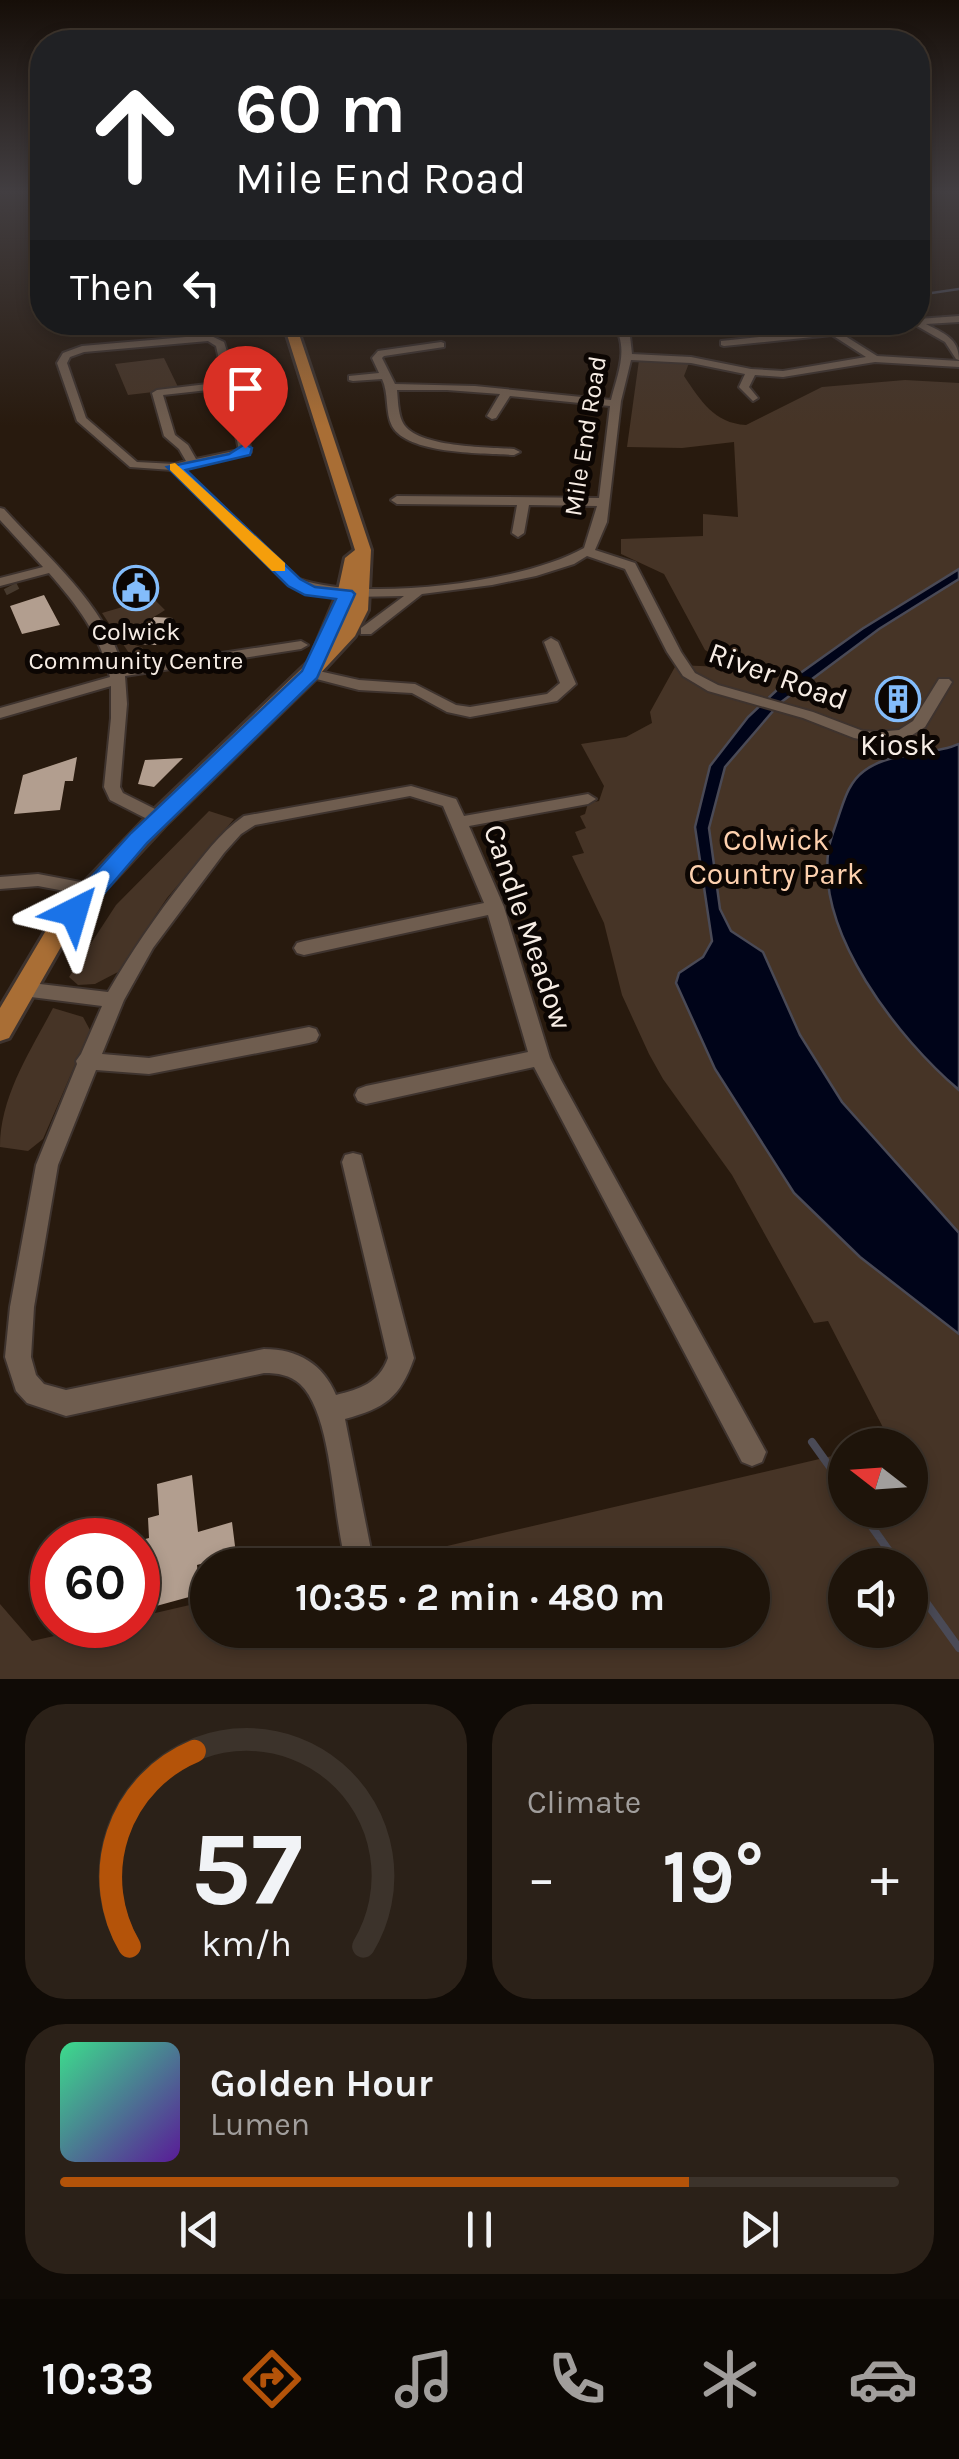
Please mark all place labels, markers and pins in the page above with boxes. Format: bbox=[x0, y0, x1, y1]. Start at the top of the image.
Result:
pin bbox=[203, 346, 288, 449]
public building icon: Colwick Community Centre bbox=[113, 565, 159, 611]
place label: Colwick Community Centre bbox=[29, 617, 243, 675]
building icon: Kiosk bbox=[875, 676, 921, 722]
place label: Kiosk bbox=[860, 727, 936, 763]

